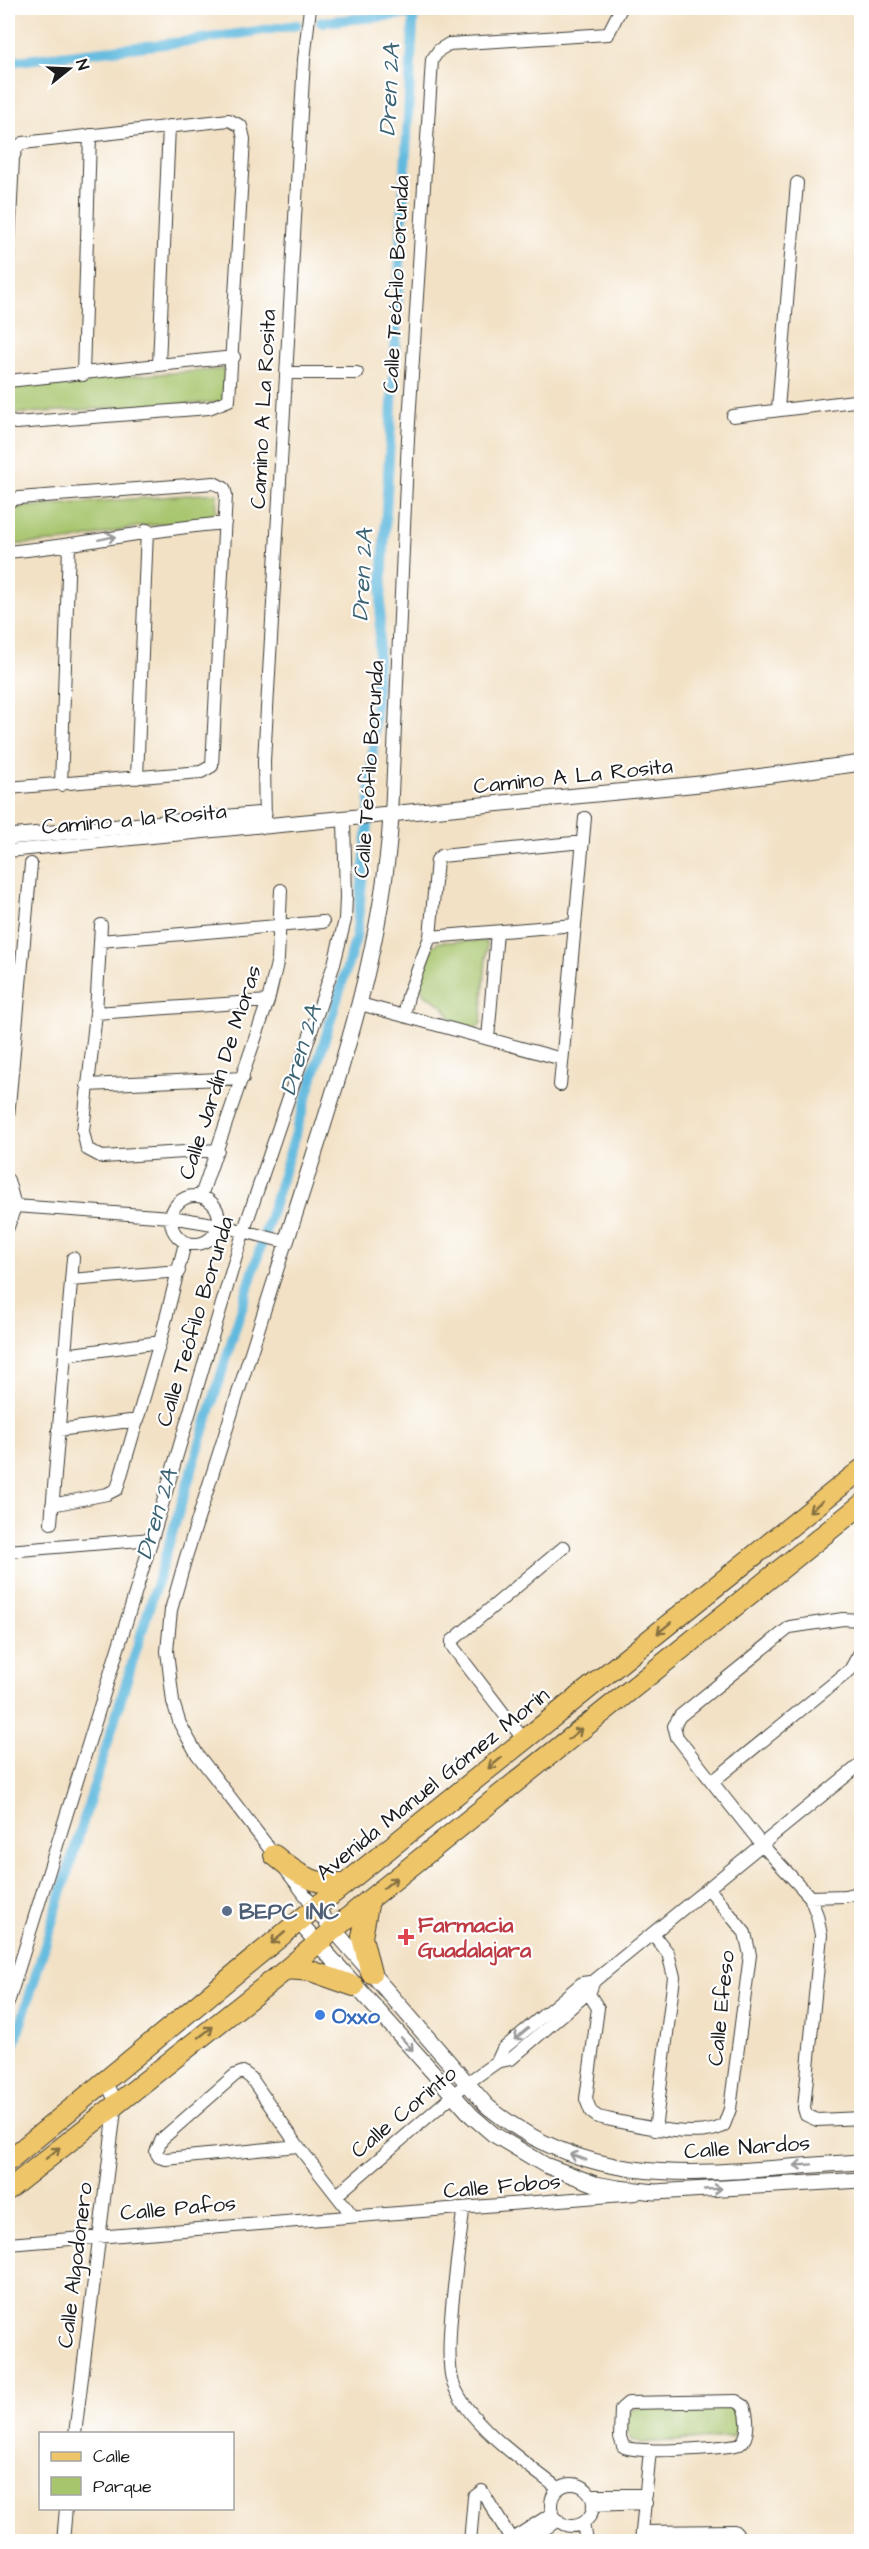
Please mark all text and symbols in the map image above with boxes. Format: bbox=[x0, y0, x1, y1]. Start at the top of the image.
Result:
north arrow bbox=[39, 39, 99, 99]
water label: Dren 2A bbox=[371, 41, 409, 137]
text: N bbox=[70, 57, 94, 73]
street label: Calle Teófilo Borunda bbox=[375, 174, 418, 394]
street label: Camino A La Rosita bbox=[243, 308, 284, 510]
water label: Dren 2A bbox=[344, 526, 382, 622]
one-way arrow bbox=[97, 532, 116, 543]
street label: Calle Teófilo Borunda bbox=[346, 659, 393, 879]
street label: Camino A La Rosita bbox=[472, 751, 674, 802]
street label: Camino a la Rosita bbox=[40, 796, 228, 843]
street label: Calle Jardín De Moras bbox=[171, 961, 270, 1184]
water label: Dren 2A bbox=[271, 1000, 331, 1099]
street label: Calle Teófilo Borunda bbox=[149, 1213, 242, 1430]
water label: Dren 2A bbox=[127, 1464, 187, 1563]
one-way arrow bbox=[808, 1499, 824, 1512]
one-way arrow bbox=[656, 1621, 672, 1634]
street label: Avenida Manuel Gómez Morín bbox=[310, 1680, 556, 1888]
one-way arrow bbox=[566, 1728, 582, 1741]
one-way arrow bbox=[488, 1756, 504, 1769]
one-way arrow bbox=[382, 1876, 397, 1890]
place label: BEPC INC bbox=[239, 1897, 339, 1928]
marker: BEPC INC bbox=[220, 1904, 234, 1918]
place label: Farmacia Guadalajara bbox=[418, 1910, 532, 1966]
marker: Farmacia Guadalajara bbox=[399, 1930, 413, 1944]
one-way arrow bbox=[271, 1931, 286, 1945]
street label: Calle Efeso bbox=[700, 1948, 743, 2067]
place label: Oxxo bbox=[332, 2001, 380, 2032]
marker: Oxxo bbox=[313, 2008, 327, 2022]
one-way arrow bbox=[198, 2026, 214, 2039]
one-way arrow bbox=[514, 2027, 529, 2041]
one-way arrow bbox=[400, 2036, 414, 2051]
street label: Calle Corinto bbox=[344, 2058, 464, 2166]
street label: Calle Nardos bbox=[683, 2128, 811, 2167]
one-way arrow bbox=[45, 2147, 61, 2160]
one-way arrow bbox=[569, 2151, 588, 2162]
one-way arrow bbox=[794, 2160, 814, 2171]
street label: Calle Fobos bbox=[442, 2166, 562, 2207]
street label: Calle Algodonero bbox=[50, 2180, 102, 2350]
one-way arrow bbox=[703, 2183, 723, 2194]
street label: Calle Pafos bbox=[119, 2188, 237, 2229]
legend bbox=[39, 2432, 234, 2510]
text: Calle bbox=[93, 2444, 131, 2469]
text: Parque bbox=[93, 2474, 152, 2499]

